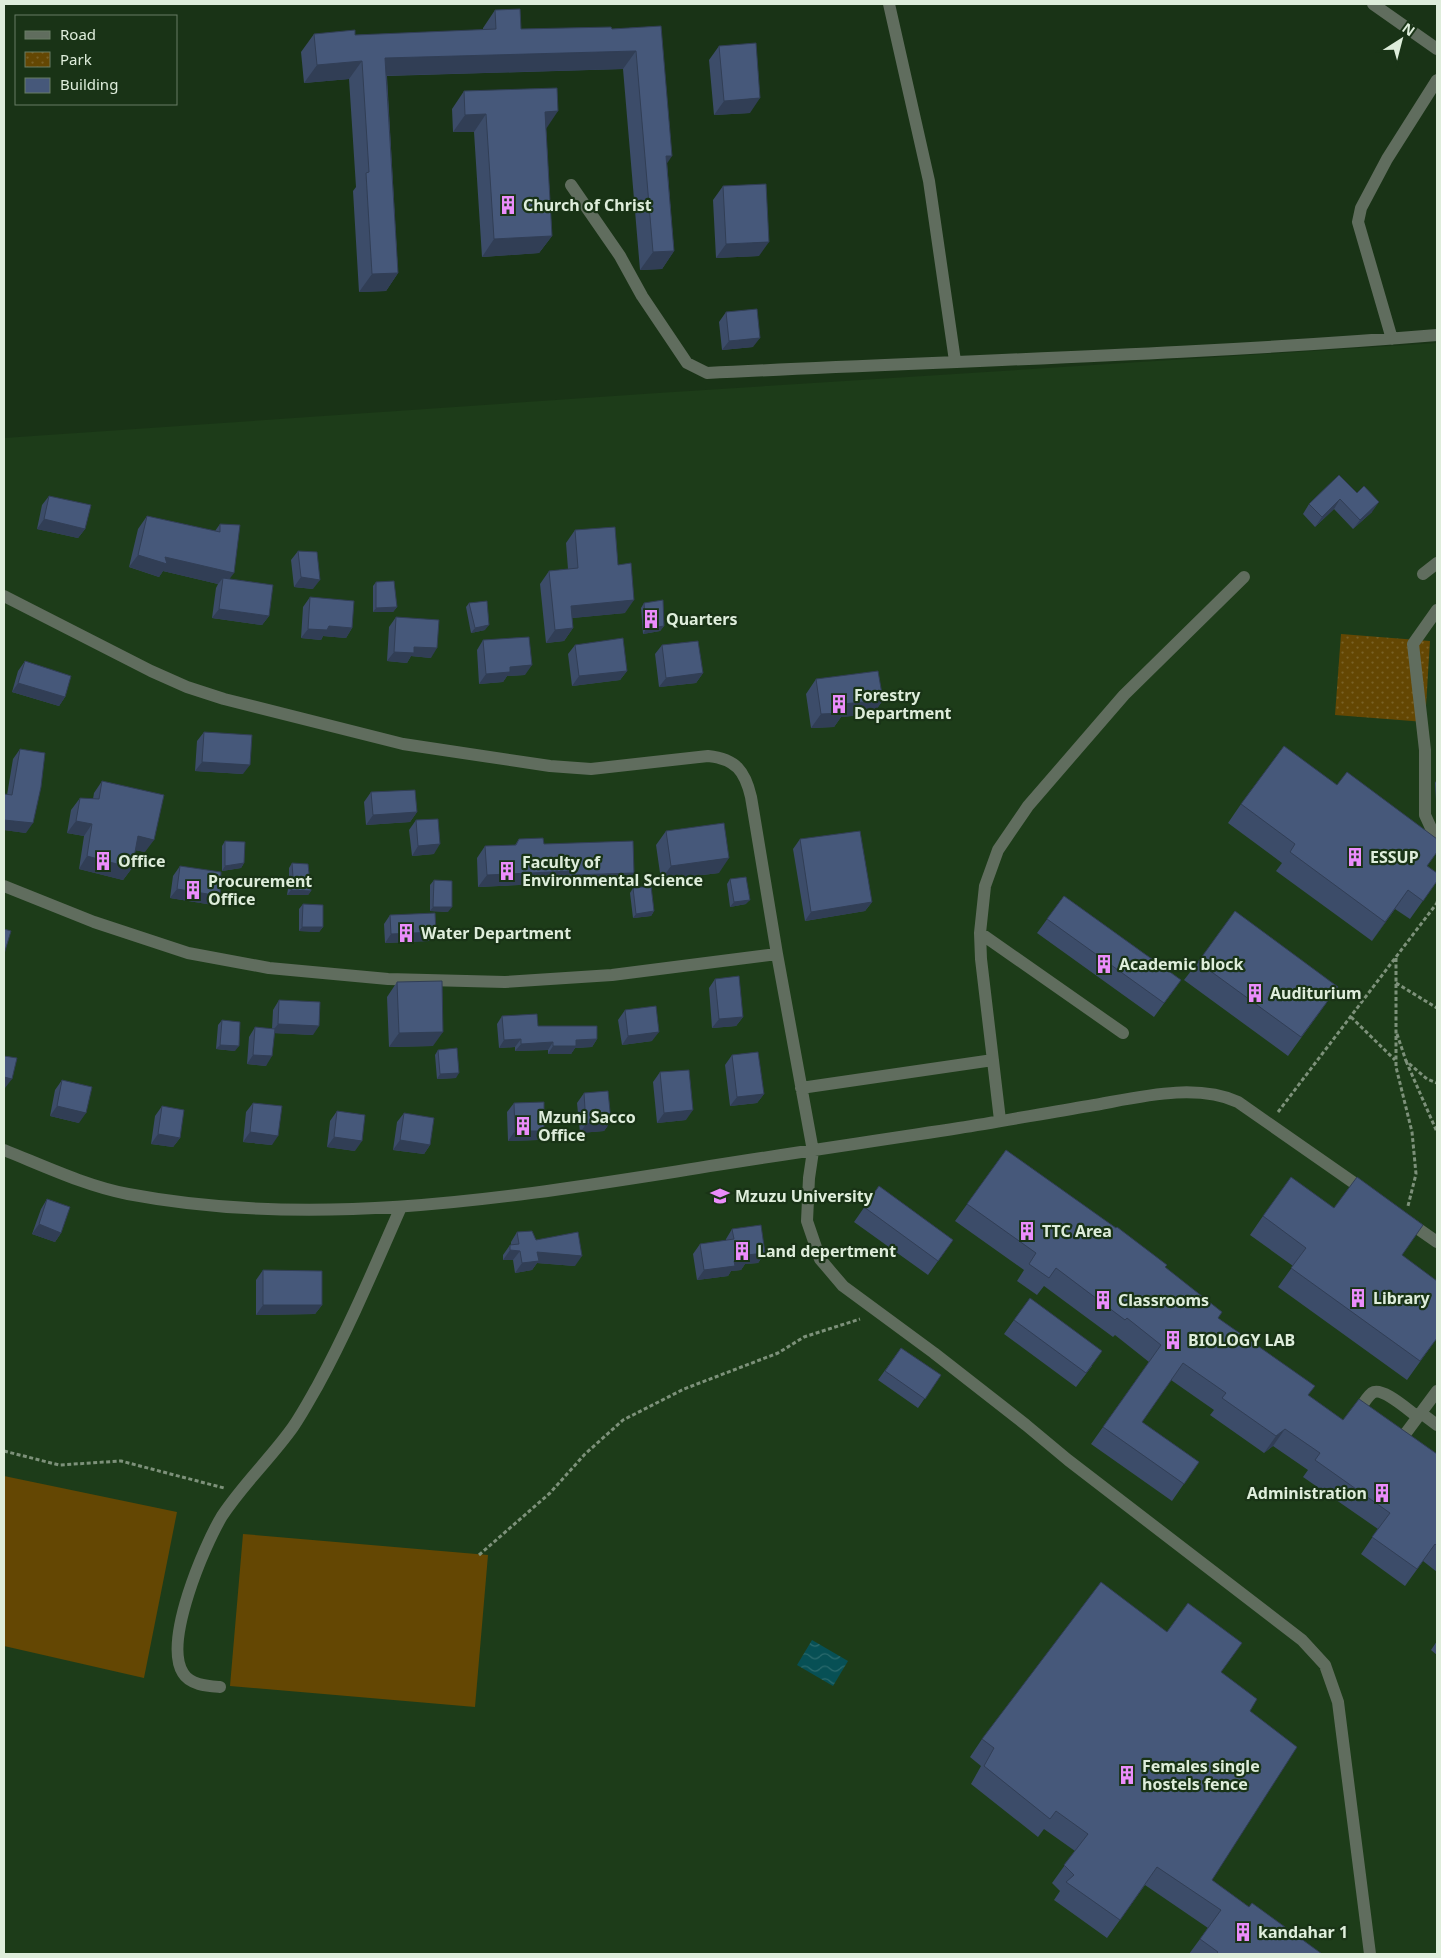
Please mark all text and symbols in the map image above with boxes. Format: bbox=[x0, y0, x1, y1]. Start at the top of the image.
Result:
legend bbox=[15, 15, 178, 105]
north arrow bbox=[1376, 15, 1426, 65]
text: N bbox=[1399, 18, 1419, 40]
text: Road bbox=[60, 24, 96, 44]
text: Park bbox=[60, 49, 92, 69]
text: Building bbox=[60, 74, 118, 94]
building icon: Church of Christ bbox=[497, 194, 519, 216]
place label: Church of Christ bbox=[523, 194, 652, 216]
building icon: Quarters bbox=[640, 608, 662, 630]
place label: Quarters bbox=[666, 608, 737, 630]
place label: Forestry Department bbox=[854, 684, 952, 724]
building icon: Forestry Department bbox=[828, 693, 850, 715]
building icon: ESSUP bbox=[1344, 846, 1366, 868]
place label: ESSUP bbox=[1370, 846, 1419, 868]
building icon: Office bbox=[92, 850, 114, 872]
place label: Office bbox=[118, 850, 166, 872]
place label: Faculty of Environmental Science bbox=[522, 851, 703, 891]
building icon: Faculty of Environmental Science bbox=[496, 860, 518, 882]
place label: Procurement Office bbox=[208, 870, 312, 910]
building icon: Procurement Office bbox=[182, 879, 204, 901]
building icon: Water Department bbox=[395, 922, 417, 944]
place label: Water Department bbox=[421, 922, 571, 944]
building icon: Academic block bbox=[1093, 953, 1115, 975]
place label: Academic block bbox=[1119, 953, 1244, 975]
building icon: Auditurium bbox=[1244, 982, 1266, 1004]
place label: Auditurium bbox=[1270, 982, 1362, 1004]
place label: Mzuni Sacco Office bbox=[538, 1106, 636, 1146]
building icon: Mzuni Sacco Office bbox=[512, 1115, 534, 1137]
school or university icon: Mzuzu University bbox=[709, 1185, 731, 1207]
place label: Mzuzu University bbox=[735, 1185, 874, 1207]
building icon: TTC Area bbox=[1016, 1220, 1038, 1242]
place label: TTC Area bbox=[1042, 1220, 1112, 1242]
building icon: Land depertment bbox=[731, 1240, 753, 1262]
place label: Land depertment bbox=[757, 1240, 896, 1262]
building icon: Library bbox=[1347, 1287, 1369, 1309]
place label: Library bbox=[1373, 1287, 1430, 1309]
building icon: Classrooms bbox=[1092, 1289, 1114, 1311]
place label: Classrooms bbox=[1118, 1289, 1209, 1311]
building icon: BIOLOGY LAB bbox=[1162, 1329, 1184, 1351]
place label: BIOLOGY LAB bbox=[1188, 1329, 1295, 1351]
place label: Administration bbox=[1247, 1482, 1367, 1504]
building icon: Administration bbox=[1371, 1482, 1393, 1504]
place label: Females single hostels fence bbox=[1142, 1755, 1260, 1795]
building icon: Females single hostels fence bbox=[1116, 1764, 1138, 1786]
building icon: kandahar 1 bbox=[1232, 1921, 1254, 1943]
place label: kandahar 1 bbox=[1258, 1921, 1348, 1943]

